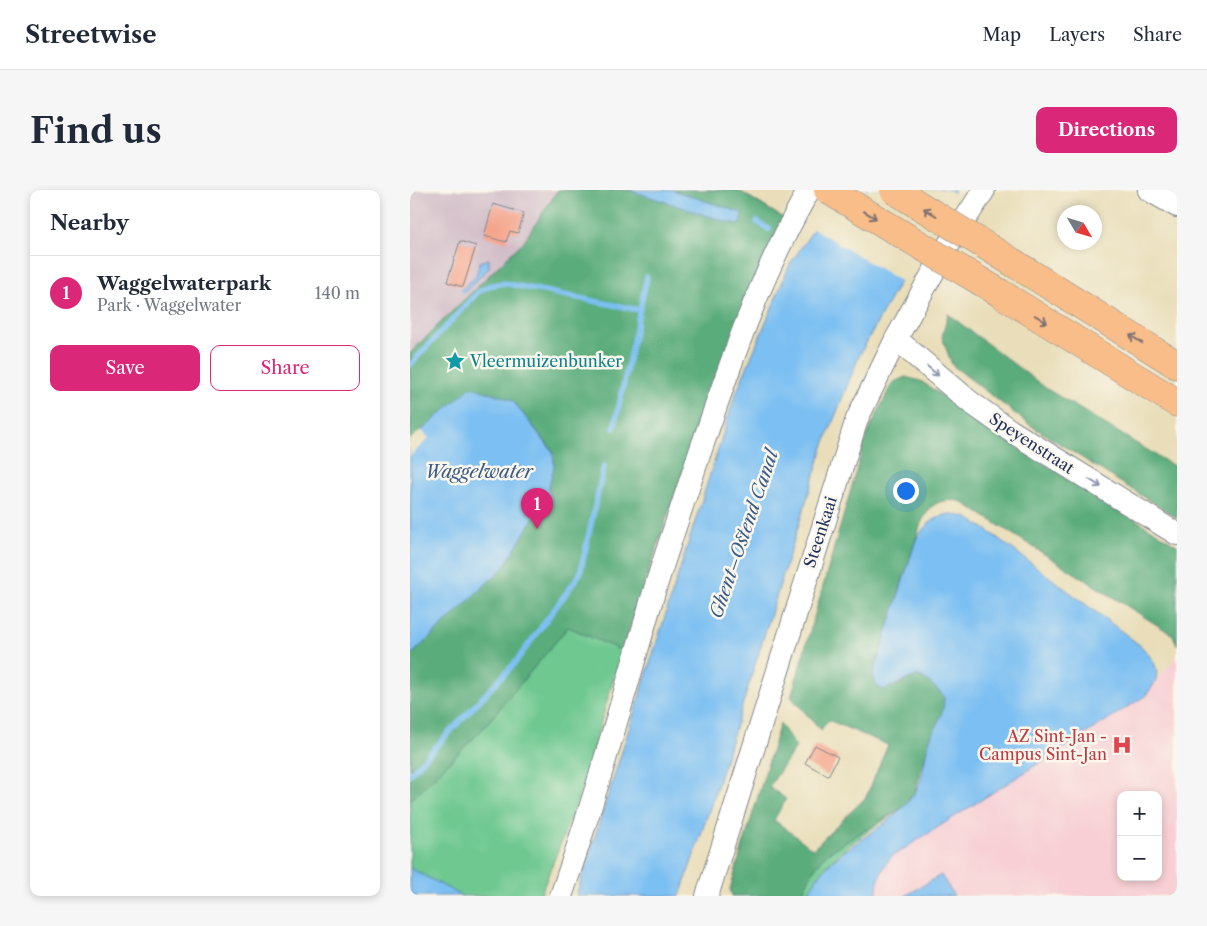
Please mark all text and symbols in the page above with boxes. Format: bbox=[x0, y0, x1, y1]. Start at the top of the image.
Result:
text: Streetwise bbox=[25, 20, 157, 49]
text: Map bbox=[983, 24, 1021, 46]
text: Layers bbox=[1049, 24, 1105, 46]
text: Share bbox=[1133, 24, 1182, 46]
button: Directions bbox=[1036, 107, 1177, 153]
text: Find us bbox=[30, 109, 162, 152]
north arrow bbox=[1057, 205, 1102, 250]
one-way arrow bbox=[924, 206, 938, 216]
text: Nearby bbox=[50, 210, 129, 235]
one-way arrow bbox=[862, 211, 876, 221]
text: Waggelwaterpark bbox=[97, 272, 271, 295]
text: 1 bbox=[62, 283, 70, 303]
text: 140 m bbox=[315, 283, 360, 303]
text: Park · Waggelwater bbox=[97, 295, 241, 315]
one-way arrow bbox=[1034, 314, 1048, 324]
one-way arrow bbox=[1129, 333, 1143, 344]
button: Save bbox=[50, 345, 200, 391]
button: Share bbox=[210, 345, 360, 391]
place icon: Vleermuizenbunker bbox=[444, 350, 466, 372]
place label: Vleermuizenbunker bbox=[469, 351, 622, 371]
one-way arrow bbox=[926, 365, 939, 376]
street label: Speyenstraat bbox=[986, 408, 1078, 478]
water label: Ghent–Ostend Canal bbox=[705, 445, 784, 621]
water label: Waggelwater bbox=[425, 461, 535, 483]
your location bbox=[893, 478, 919, 504]
one-way arrow bbox=[1087, 479, 1101, 489]
pin: 1 bbox=[521, 488, 553, 529]
street label: Steenkaai bbox=[799, 494, 841, 570]
place label: AZ Sint-Jan - Campus Sint-Jan bbox=[979, 726, 1107, 764]
hospital icon: AZ Sint-Jan - Campus Sint-Jan bbox=[1111, 734, 1133, 756]
map controls bbox=[1117, 791, 1162, 881]
button: + bbox=[1117, 791, 1162, 836]
button: − bbox=[1117, 836, 1162, 881]

